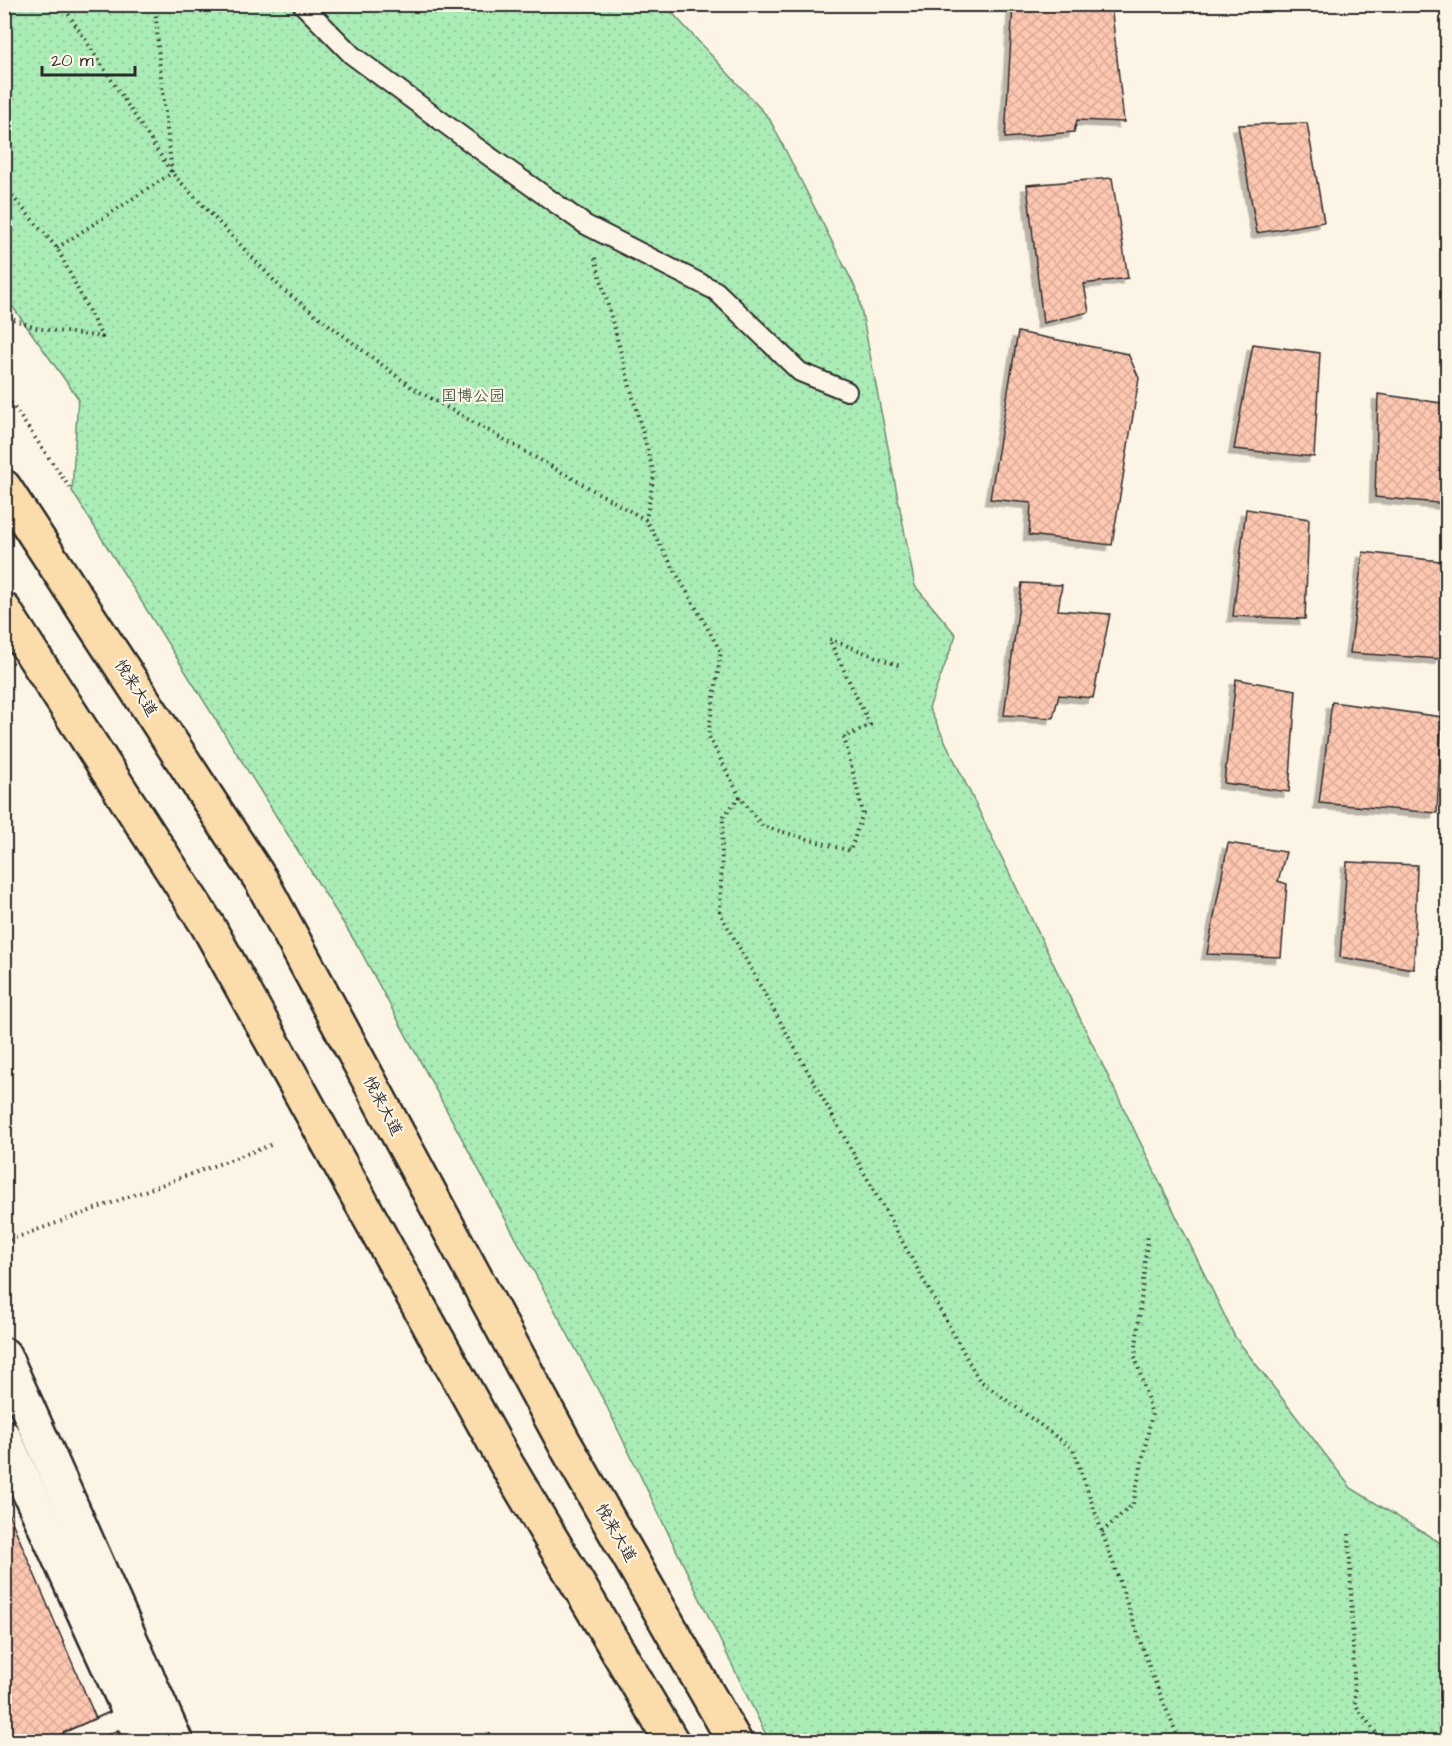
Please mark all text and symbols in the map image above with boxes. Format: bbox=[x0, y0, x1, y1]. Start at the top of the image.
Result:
scale bar bbox=[42, 39, 135, 77]
text: 20 m bbox=[51, 48, 94, 73]
park label: 国博公园 bbox=[441, 385, 505, 407]
street label: 悦来大道 bbox=[109, 655, 163, 721]
street label: 悦来大道 bbox=[358, 1073, 408, 1139]
street label: 悦来大道 bbox=[590, 1500, 642, 1566]

